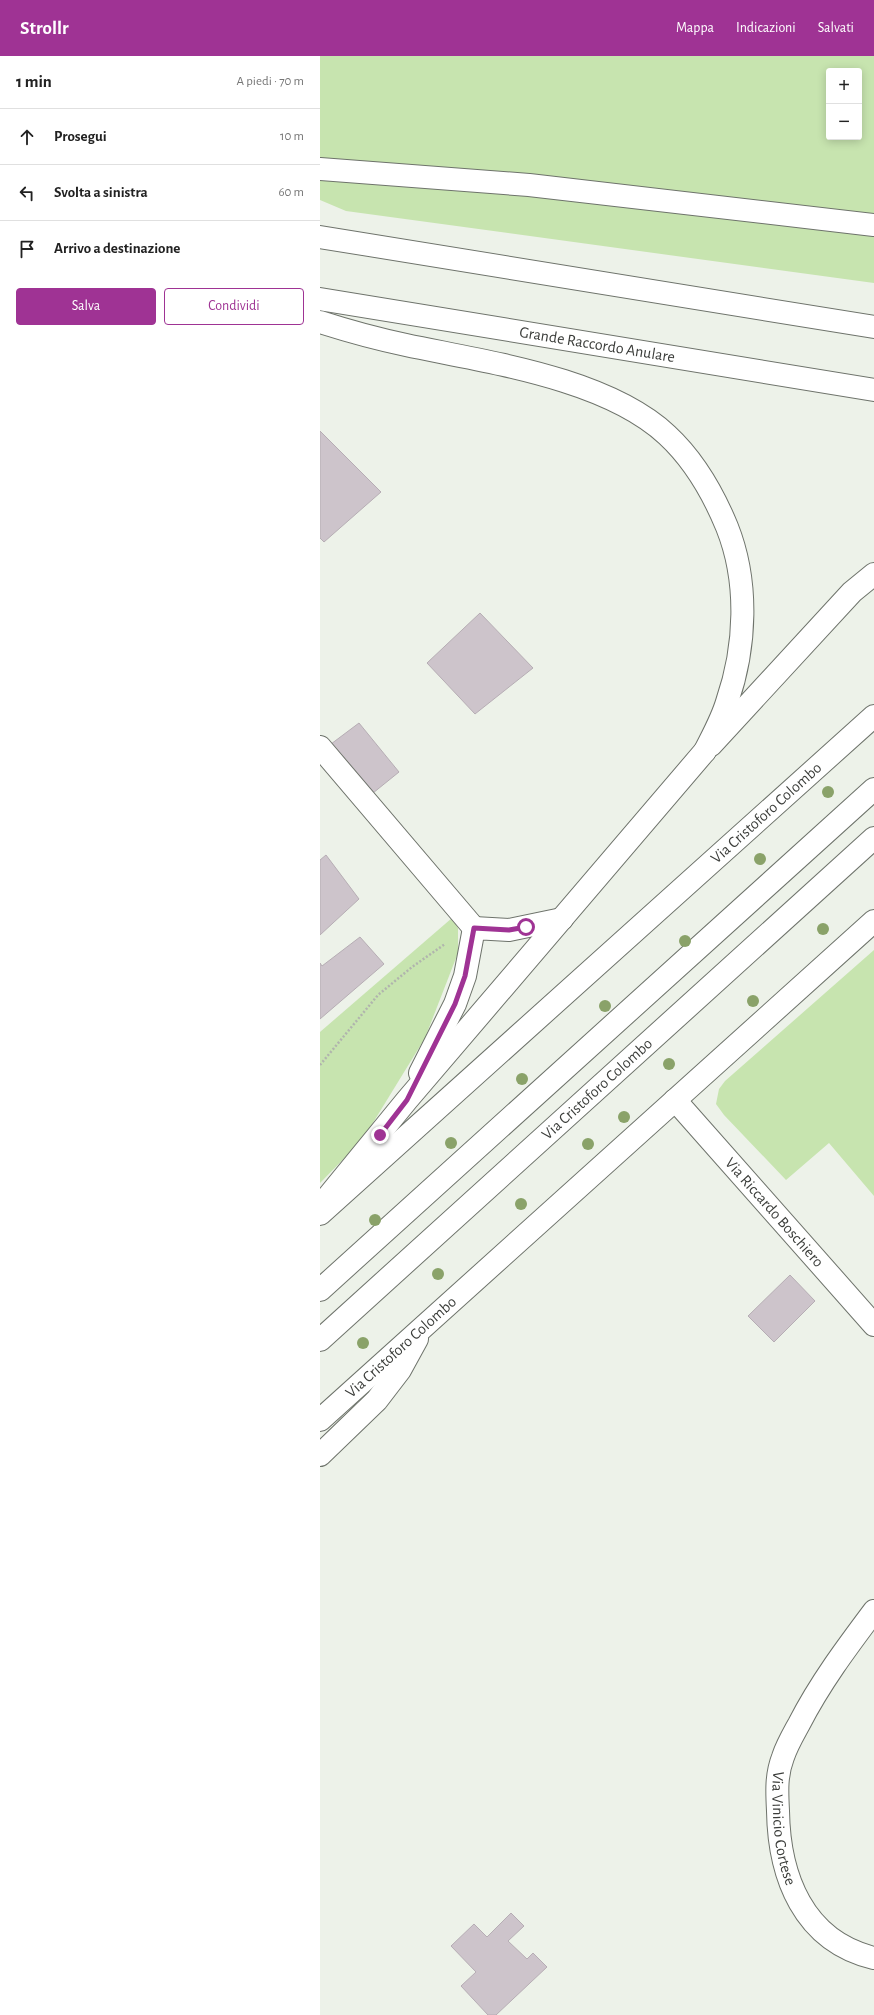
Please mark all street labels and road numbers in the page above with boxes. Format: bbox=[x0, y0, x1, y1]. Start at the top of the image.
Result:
street label: Grande Raccordo Anulare bbox=[518, 324, 676, 365]
street label: Via Cristoforo Colombo bbox=[708, 759, 825, 867]
street label: Via Cristoforo Colombo bbox=[539, 1035, 656, 1143]
street label: Via Riccardo Boschiero bbox=[722, 1155, 827, 1270]
street label: Via Cristoforo Colombo bbox=[343, 1293, 459, 1401]
street label: Via Vinicio Cortese bbox=[769, 1770, 799, 1888]

